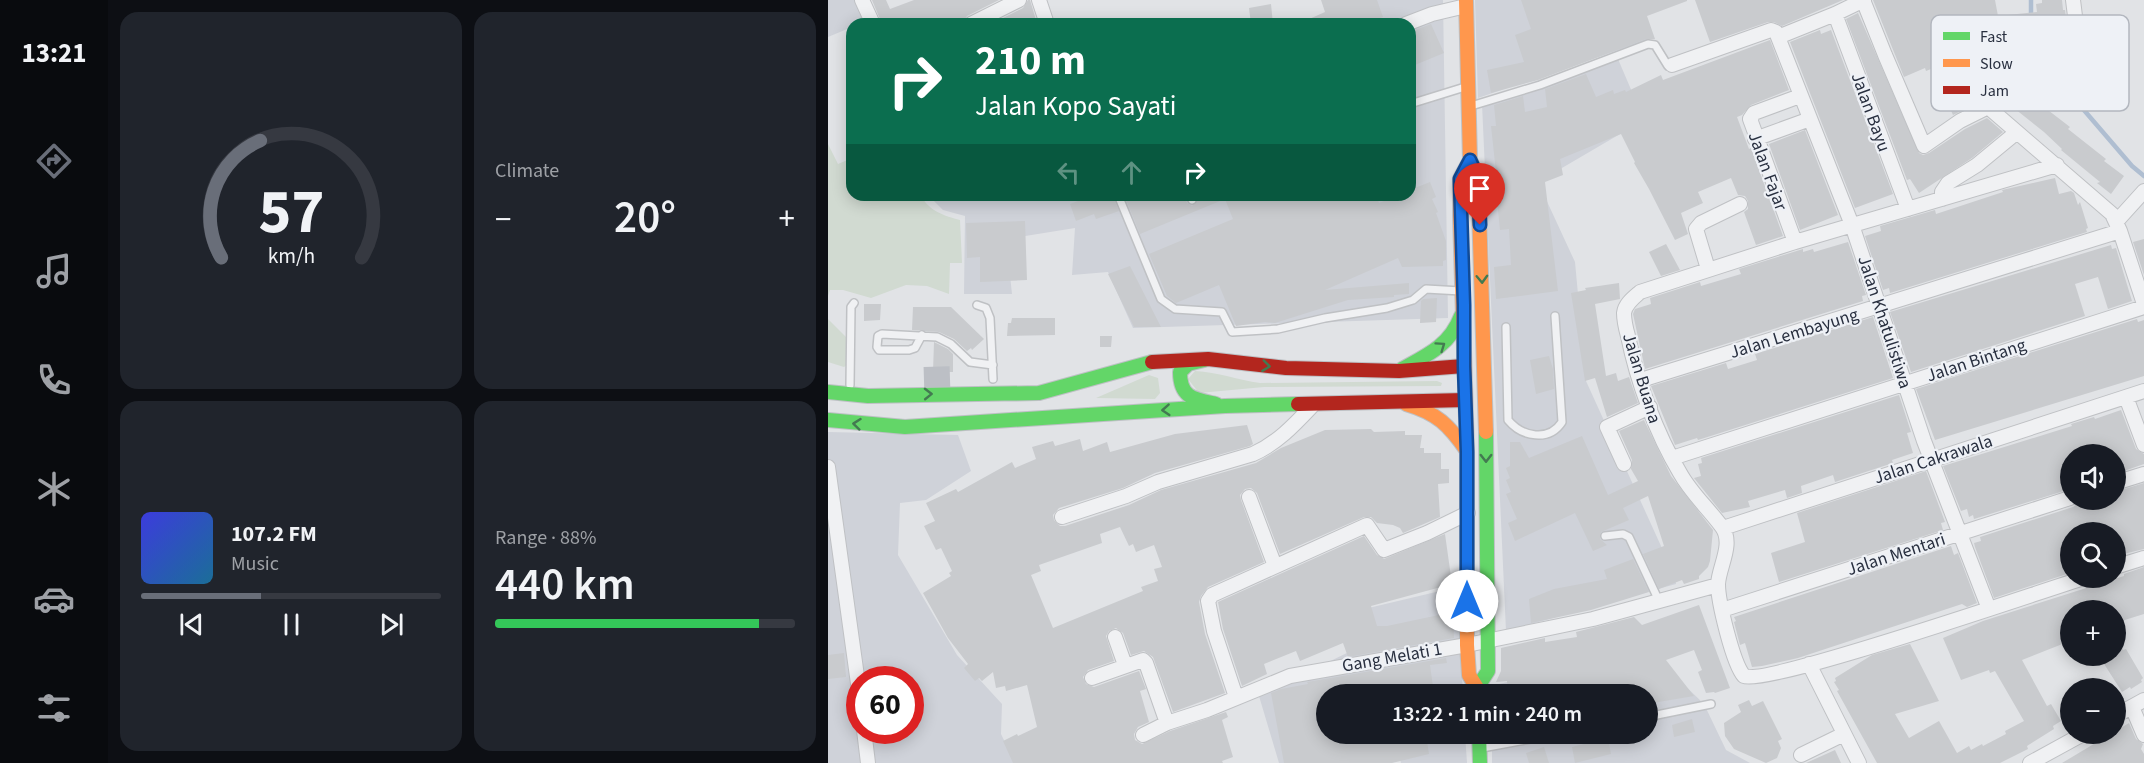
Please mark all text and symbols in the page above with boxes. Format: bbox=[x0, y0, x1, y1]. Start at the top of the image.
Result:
legend bbox=[1931, 15, 2129, 111]
text: Fast bbox=[1980, 26, 2008, 48]
text: 210 m bbox=[975, 31, 1086, 91]
text: 13:21 bbox=[21, 34, 87, 73]
icon: right bbox=[876, 42, 954, 120]
text: Slow bbox=[1980, 53, 2013, 75]
street label: Jalan Bayu bbox=[1845, 69, 1896, 155]
text: Jam bbox=[1980, 80, 2009, 102]
text: Jalan Kopo Sayati bbox=[975, 87, 1176, 126]
street label: Jalan Fajar bbox=[1742, 128, 1794, 215]
icon: directions bbox=[33, 140, 75, 182]
icon: left bbox=[1052, 156, 1085, 189]
icon: ahead bbox=[1115, 156, 1148, 189]
icon: right bbox=[1178, 156, 1211, 189]
text: Climate bbox=[495, 157, 559, 185]
pin bbox=[1454, 163, 1505, 225]
text: 57 bbox=[258, 168, 324, 257]
icon: arrive bbox=[1463, 172, 1496, 205]
text: 20° bbox=[614, 186, 676, 250]
text: − bbox=[495, 196, 511, 243]
text: + bbox=[779, 196, 795, 243]
text: km/h bbox=[267, 241, 315, 272]
icon: music bbox=[33, 250, 75, 292]
street label: Jalan Khatulistiwa bbox=[1851, 253, 1918, 392]
one-way arrow bbox=[1475, 275, 1488, 284]
street label: Jalan Lembayung bbox=[1727, 302, 1861, 365]
street label: Jalan Buana bbox=[1616, 330, 1667, 426]
street label: Jalan Bintang bbox=[1923, 333, 2029, 388]
one-way arrow bbox=[1434, 342, 1445, 353]
icon: phone bbox=[33, 359, 75, 401]
one-way arrow bbox=[1261, 359, 1270, 372]
one-way arrow bbox=[924, 388, 933, 401]
one-way arrow bbox=[1162, 403, 1171, 416]
one-way arrow bbox=[853, 418, 862, 431]
street label: Jalan Cakrawala bbox=[1871, 429, 1996, 490]
map controls bbox=[2060, 444, 2126, 744]
button: sound bbox=[2060, 444, 2126, 510]
one-way arrow bbox=[1480, 454, 1492, 463]
icon: climate bbox=[33, 468, 75, 510]
text: 107.2 FM bbox=[231, 518, 317, 550]
button: search bbox=[2060, 522, 2126, 588]
text: Range · 88% bbox=[495, 524, 596, 552]
street label: Jalan Mentari bbox=[1844, 527, 1949, 582]
text: Music bbox=[231, 550, 279, 578]
text: 440 km bbox=[495, 553, 635, 617]
position arrow bbox=[1435, 569, 1499, 633]
icon: car bbox=[33, 578, 75, 620]
button: + bbox=[2060, 600, 2126, 666]
icon: previous bbox=[175, 608, 208, 641]
icon: pause bbox=[275, 608, 308, 641]
icon: next bbox=[375, 608, 408, 641]
street label: Gang Melati 1 bbox=[1340, 636, 1444, 679]
speed limit sign: 60 bbox=[846, 666, 924, 744]
button: − bbox=[2060, 678, 2126, 744]
icon: filters bbox=[33, 687, 75, 729]
text: 13:22 · 1 min · 240 m bbox=[1392, 698, 1582, 730]

